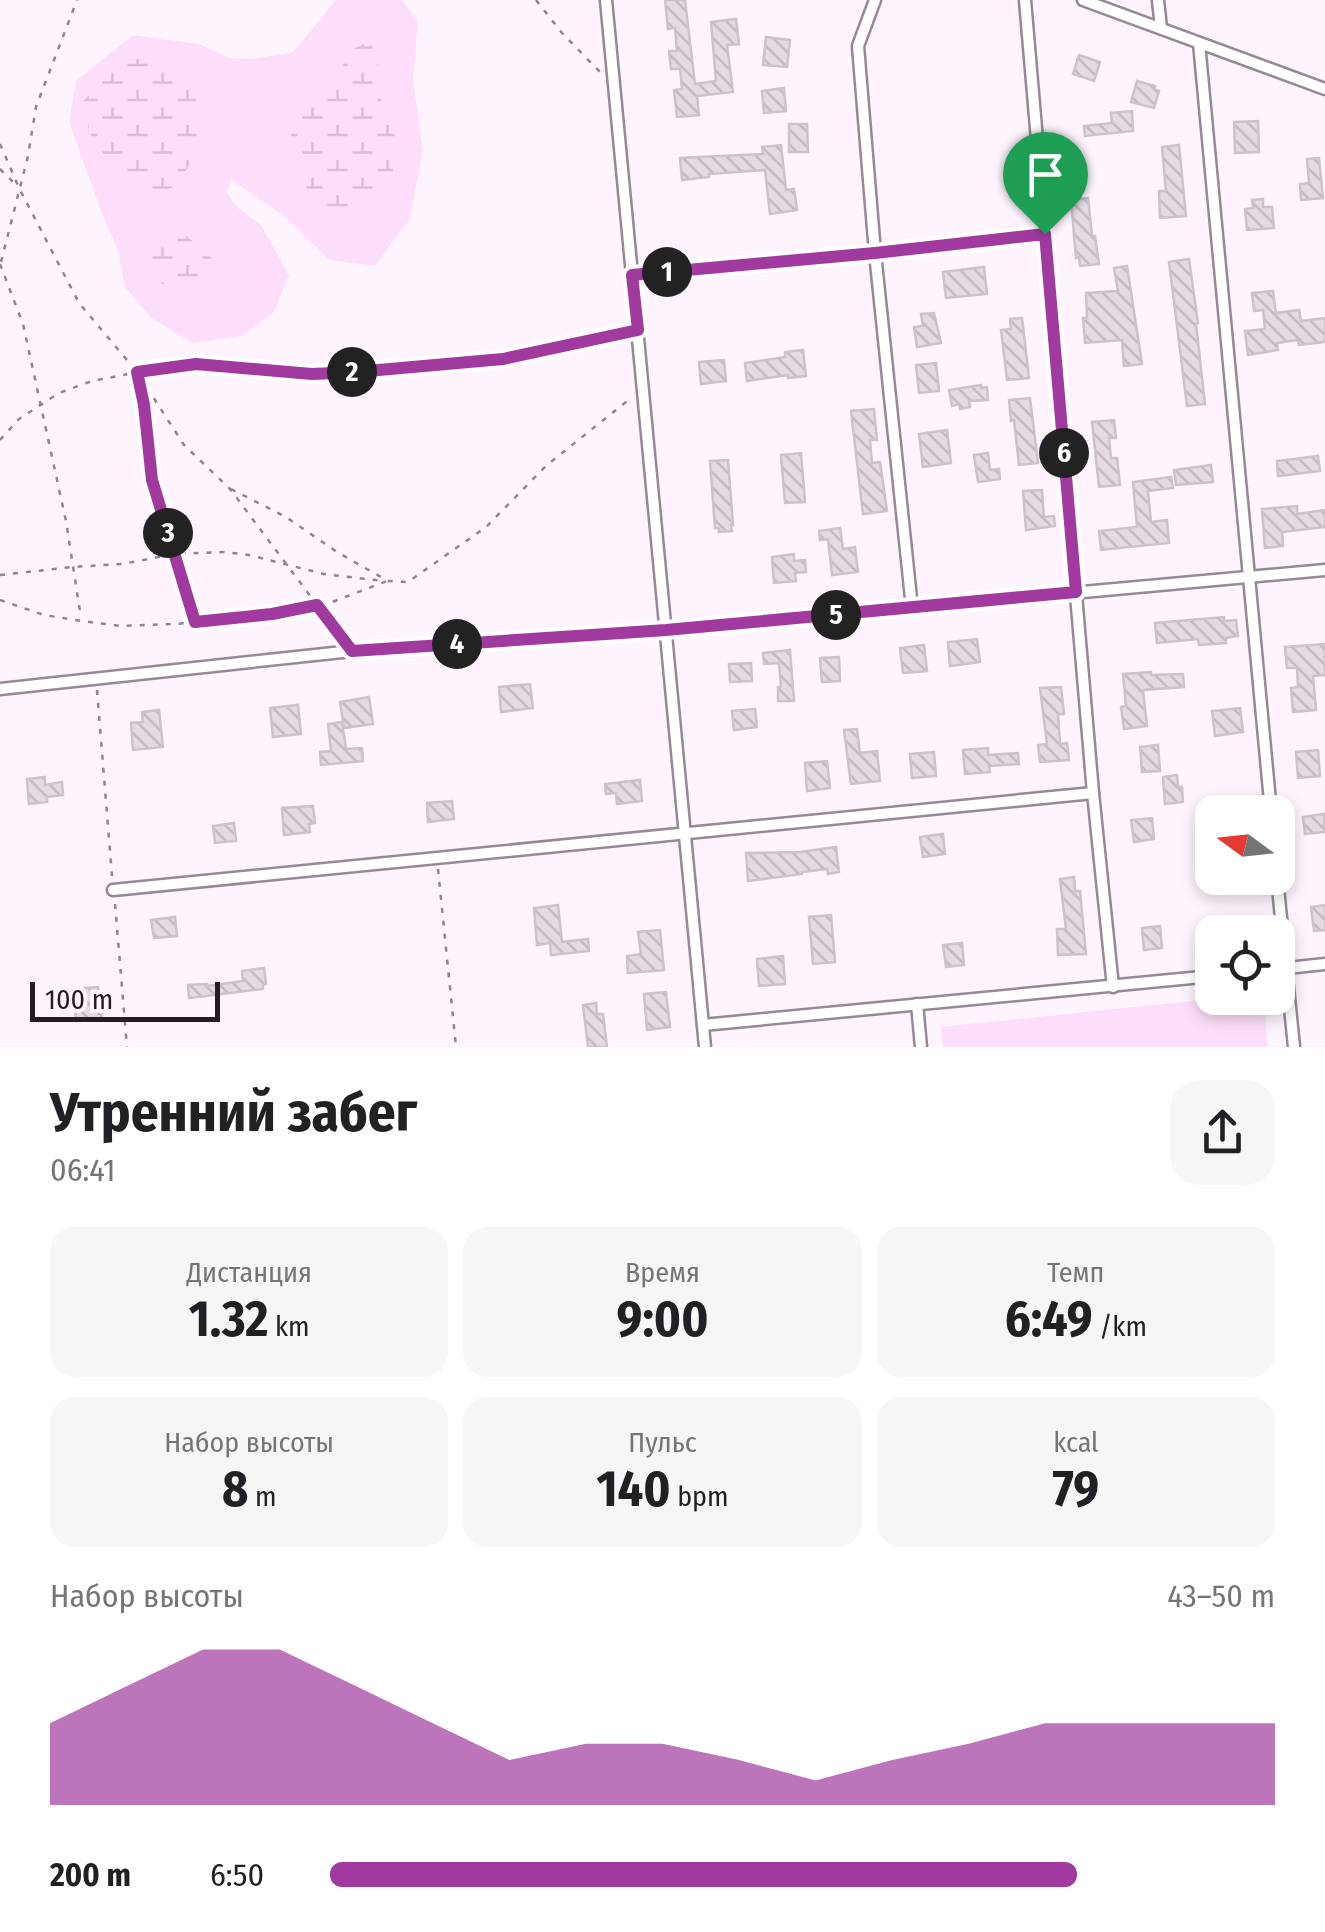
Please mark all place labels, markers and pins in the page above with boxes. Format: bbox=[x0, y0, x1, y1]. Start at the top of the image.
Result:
pin bbox=[1003, 132, 1088, 235]
pin: 1 bbox=[642, 247, 692, 297]
pin: 2 bbox=[327, 347, 377, 397]
pin: 6 bbox=[1039, 428, 1089, 478]
pin: 3 bbox=[143, 508, 193, 558]
pin: 5 bbox=[811, 590, 861, 640]
pin: 4 bbox=[432, 619, 482, 669]

